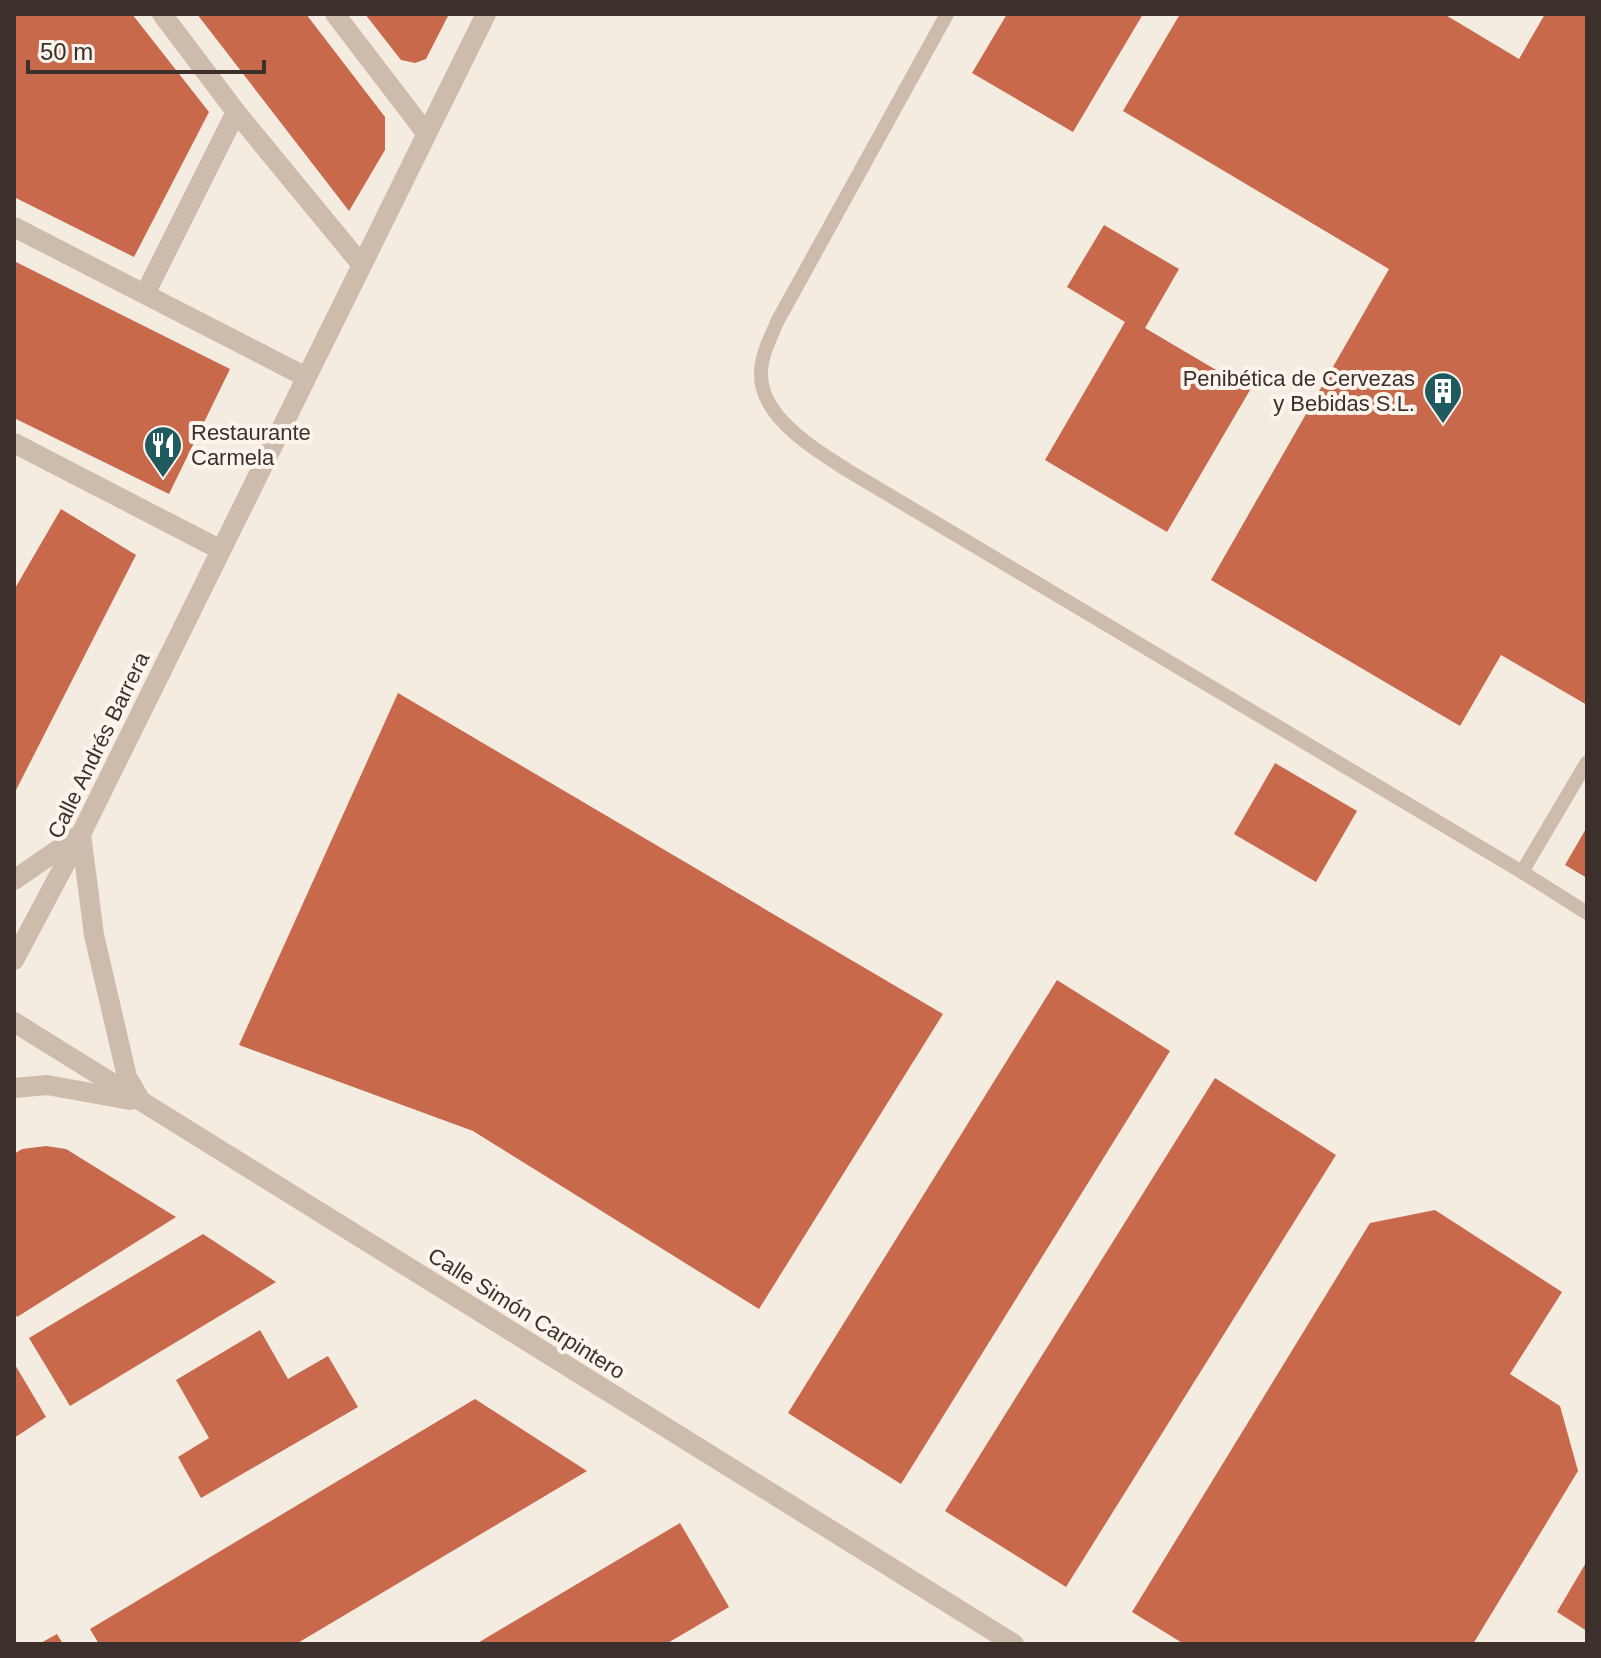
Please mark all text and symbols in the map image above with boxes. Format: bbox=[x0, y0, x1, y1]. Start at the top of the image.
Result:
scale bar bbox=[28, 24, 264, 74]
text: 50 m bbox=[40, 38, 93, 65]
place label: Penibética de Cervezas y Bebidas S.L. bbox=[1183, 366, 1415, 416]
building icon: Penibética de Cervezas y Bebidas S.L. bbox=[1422, 370, 1464, 425]
place label: Restaurante Carmela bbox=[191, 420, 311, 470]
restaurant icon: Restaurante Carmela bbox=[142, 424, 184, 479]
street label: Calle Andrés Barrera bbox=[42, 647, 155, 842]
street label: Calle Simón Carpintero bbox=[424, 1243, 630, 1384]

